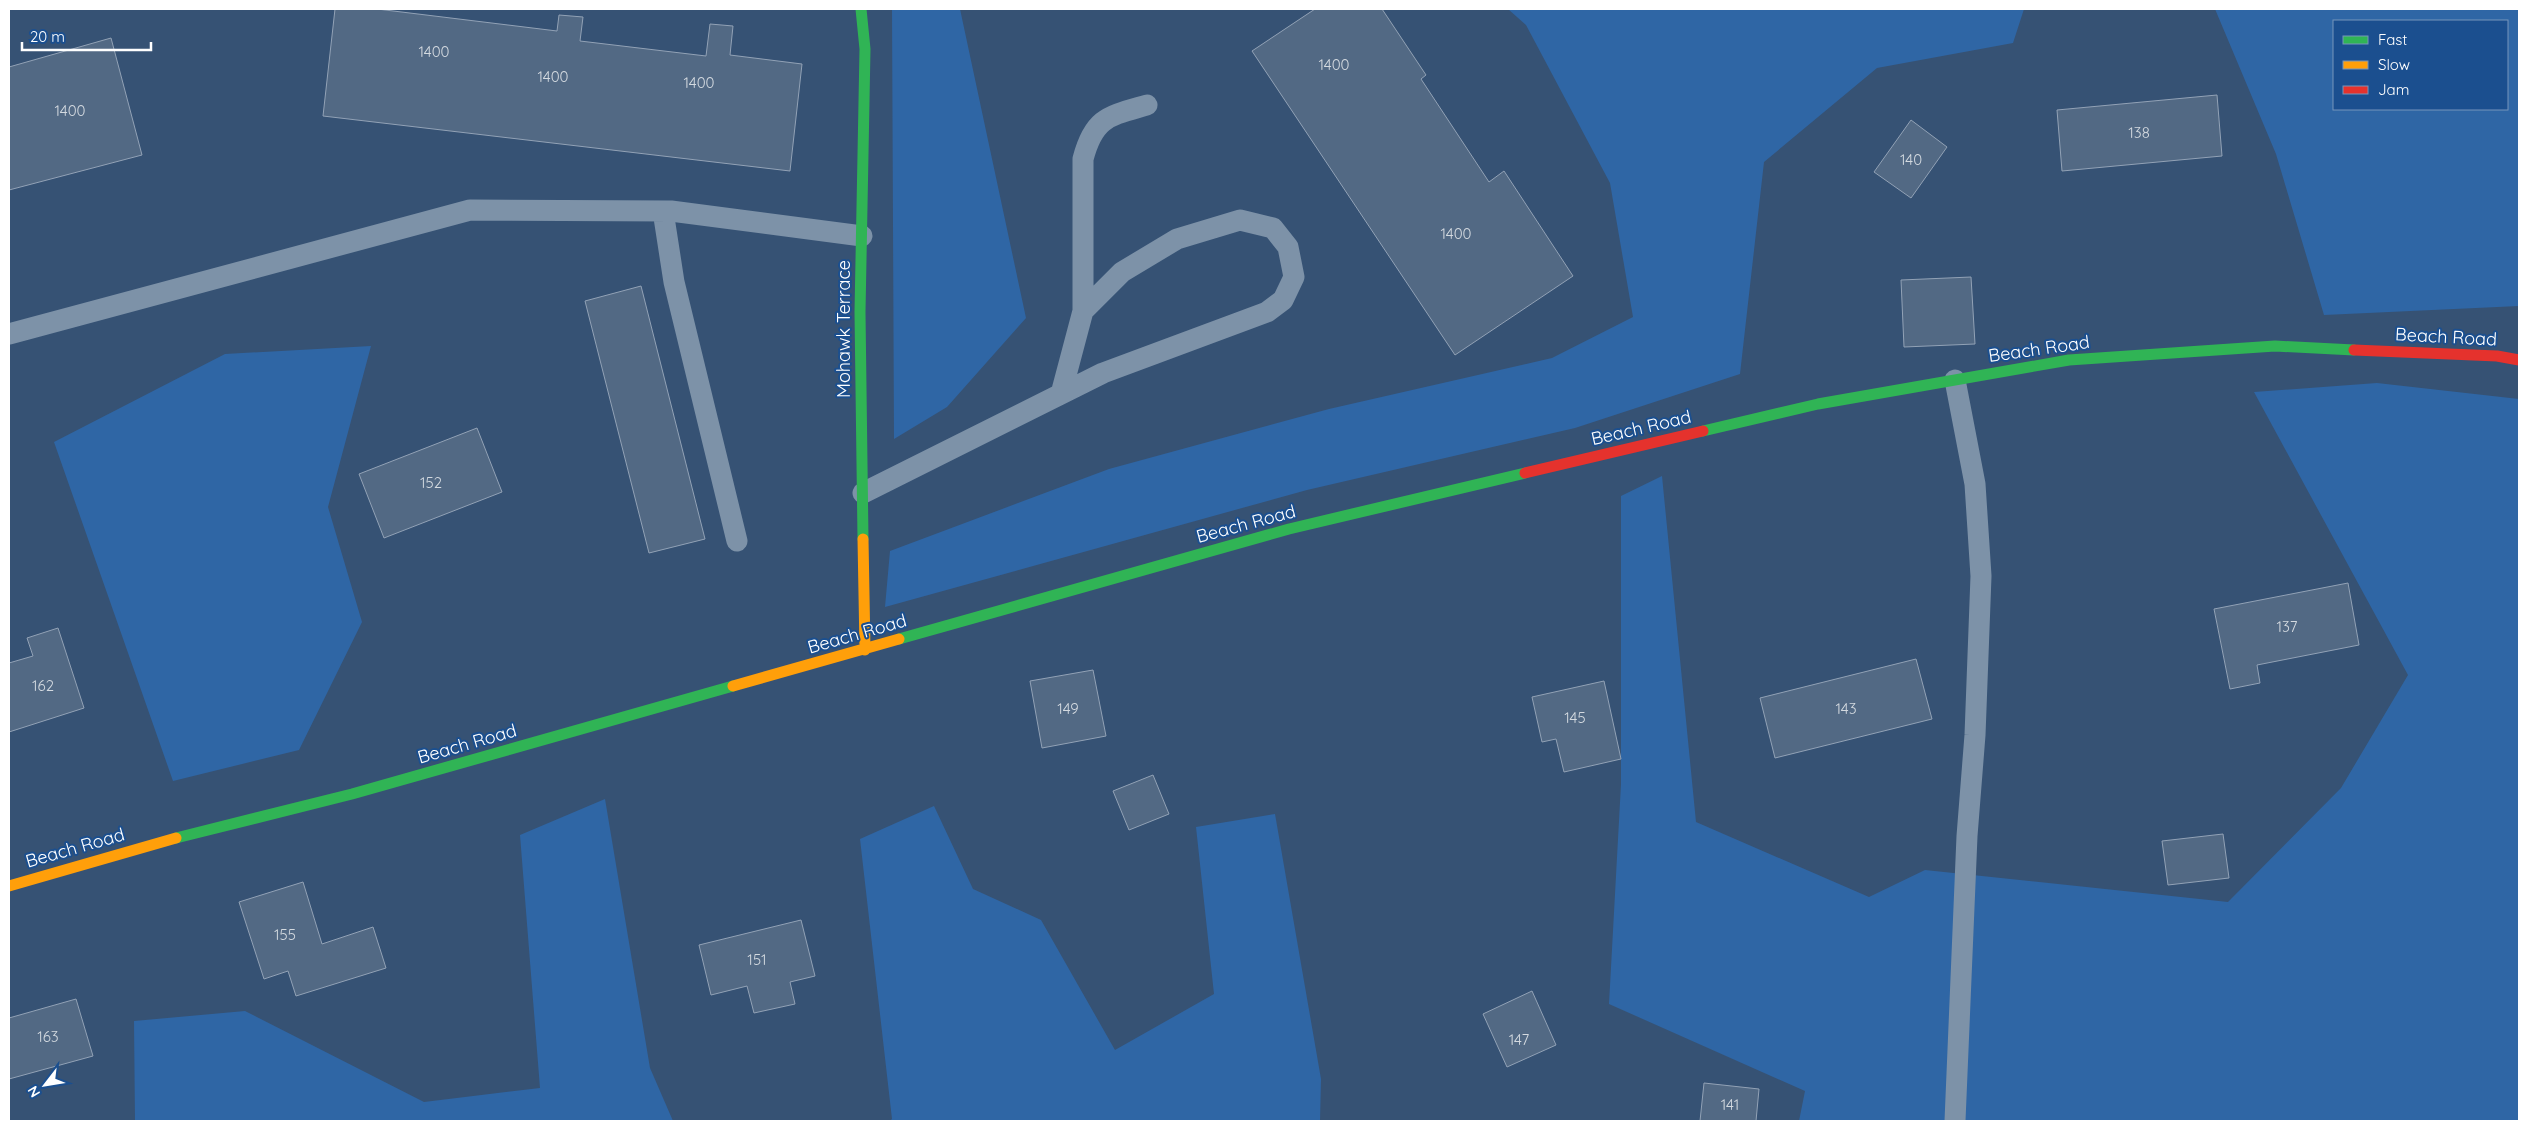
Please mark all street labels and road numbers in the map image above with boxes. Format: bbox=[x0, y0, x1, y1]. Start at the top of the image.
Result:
street label: Mohawk Terrace bbox=[832, 260, 855, 398]
street label: Beach Road bbox=[2395, 322, 2498, 351]
street label: Beach Road bbox=[1987, 330, 2091, 367]
street label: Beach Road bbox=[1589, 405, 1693, 450]
street label: Beach Road bbox=[1194, 499, 1298, 548]
street label: Beach Road bbox=[805, 608, 909, 659]
street label: Beach Road bbox=[415, 718, 519, 769]
street label: Beach Road bbox=[23, 822, 127, 873]

